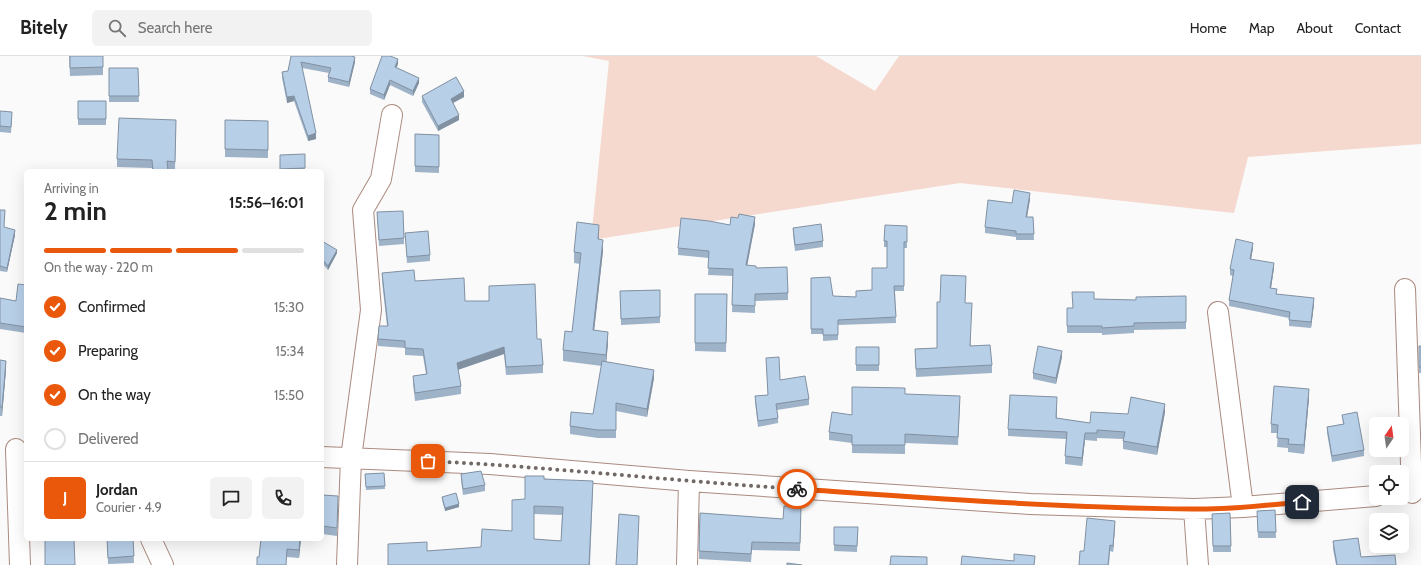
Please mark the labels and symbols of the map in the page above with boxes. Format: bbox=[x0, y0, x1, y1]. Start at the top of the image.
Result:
north arrow bbox=[1369, 417, 1409, 457]
pin bbox=[411, 444, 445, 478]
courier bbox=[777, 469, 817, 509]
pin bbox=[1285, 485, 1319, 519]

